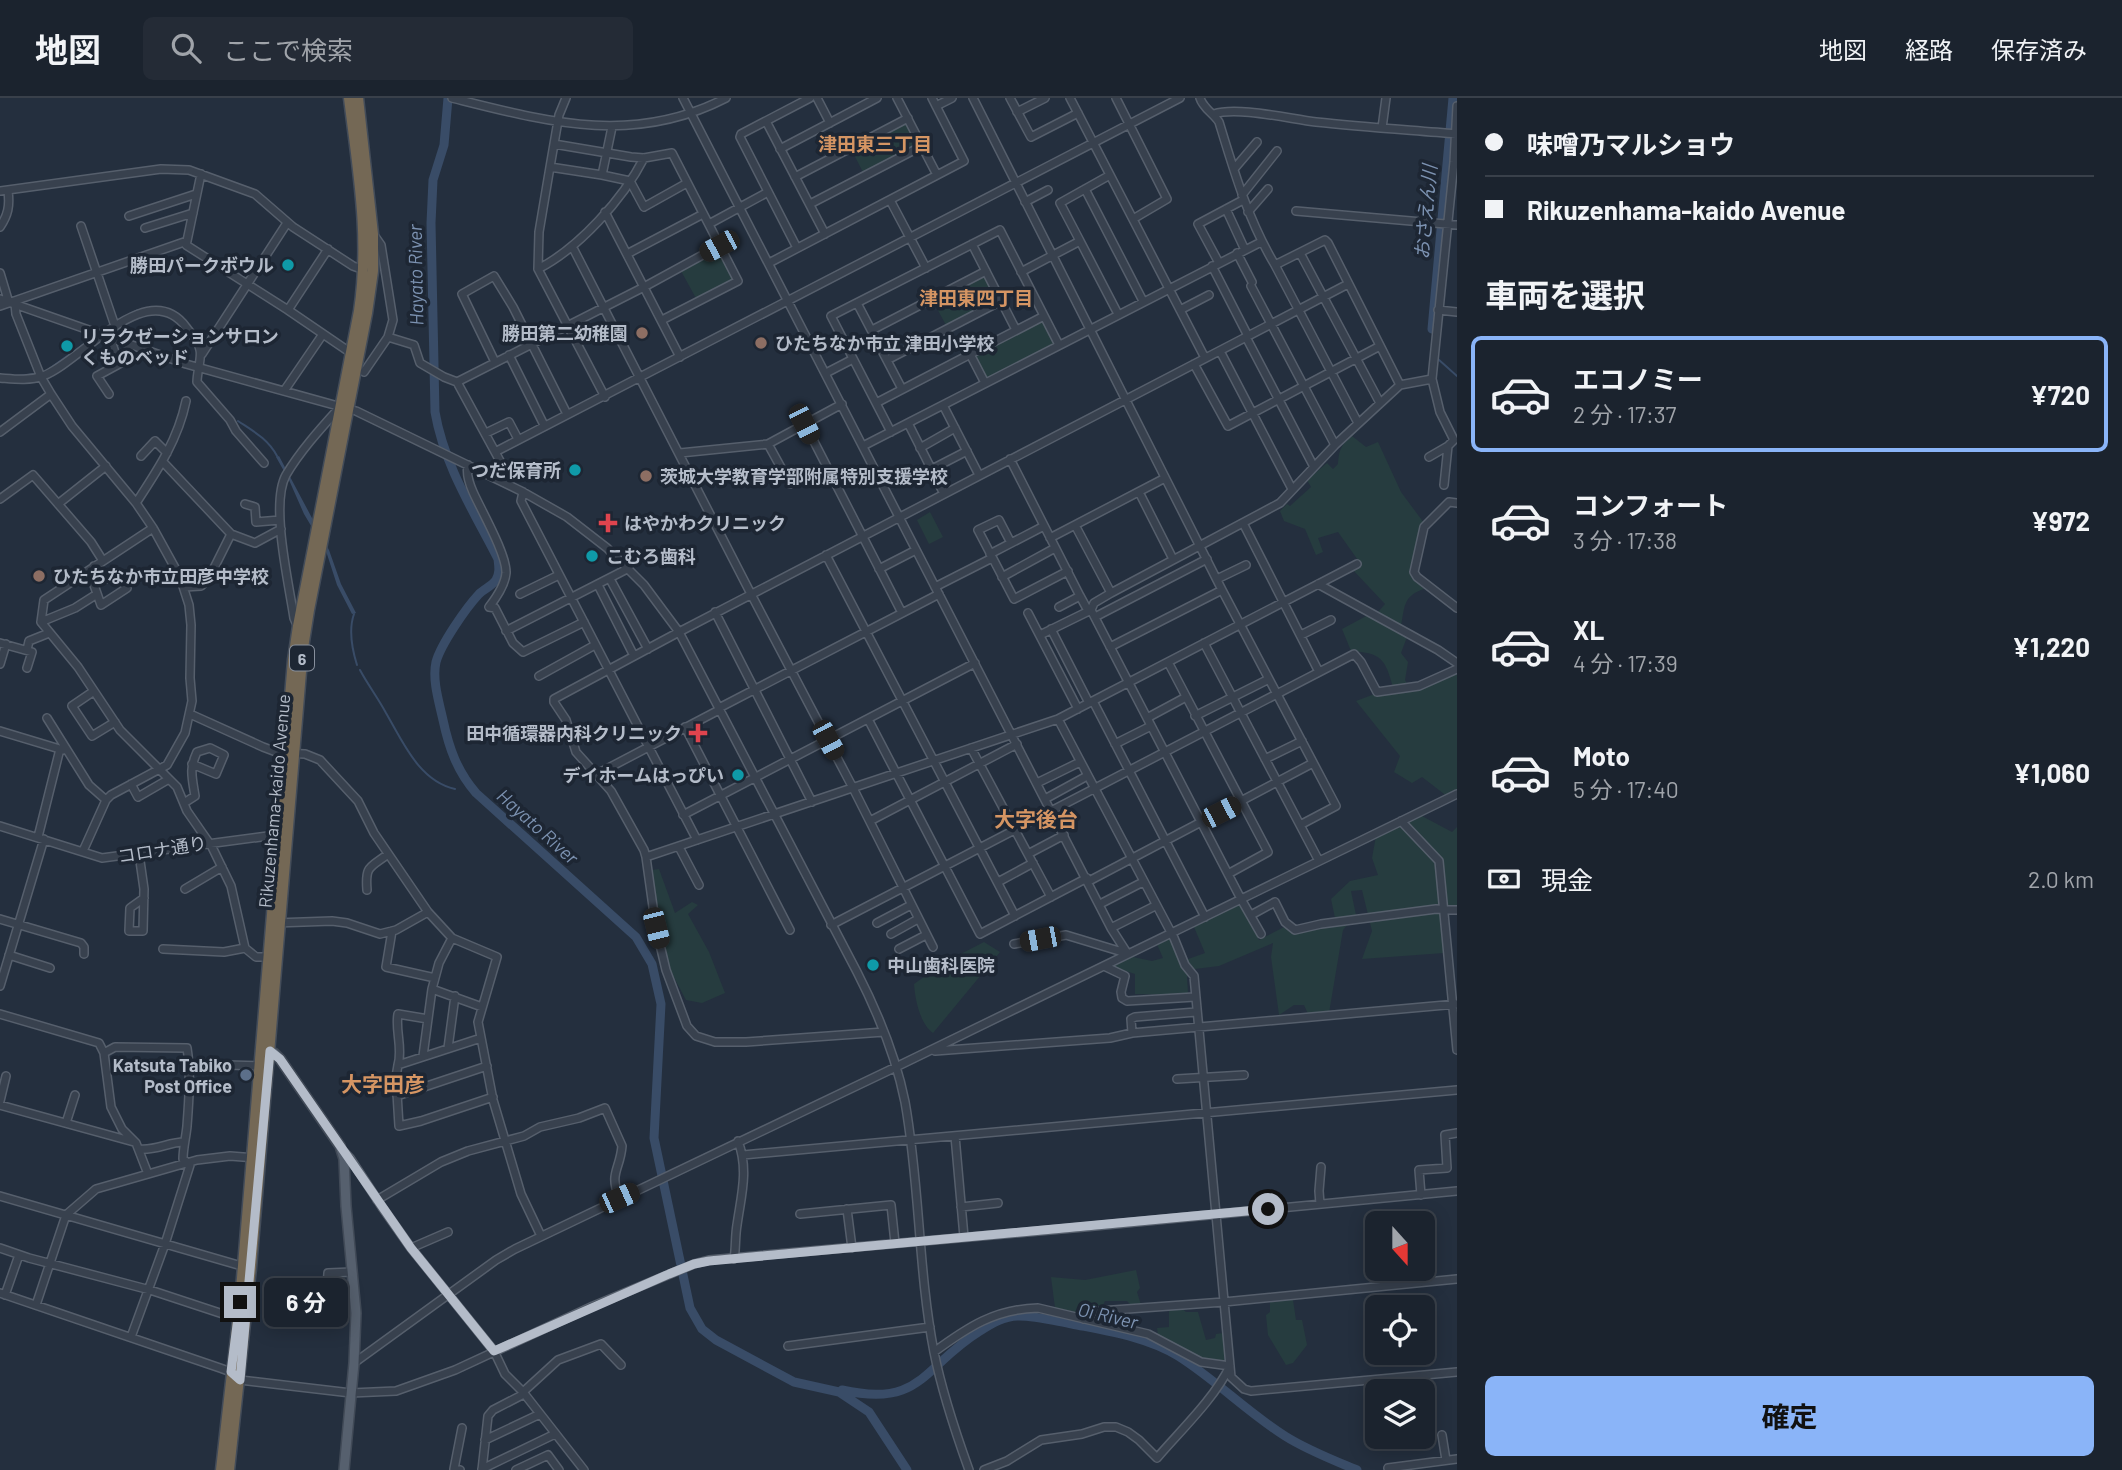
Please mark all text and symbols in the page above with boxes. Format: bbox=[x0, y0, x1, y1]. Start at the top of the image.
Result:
search box bbox=[143, 17, 633, 80]
text: 地図 bbox=[35, 29, 101, 69]
icon: search bbox=[167, 29, 205, 67]
text: ここで検索 bbox=[223, 34, 353, 65]
text: 地図 bbox=[1819, 35, 1867, 64]
text: 経路 bbox=[1905, 35, 1953, 64]
text: 保存済み bbox=[1991, 35, 2087, 64]
text: 味噌乃マルショウ bbox=[1527, 128, 1735, 159]
district label: 津田東三丁目 bbox=[818, 132, 932, 155]
water label: おさえん川 bbox=[1409, 162, 1441, 260]
text: Rikuzenhama-kaido Avenue bbox=[1527, 194, 1846, 225]
water label: Hayato River bbox=[403, 223, 427, 326]
car bbox=[696, 227, 743, 265]
place label: 勝田パークボウル bbox=[130, 254, 274, 276]
marker: 勝田パークボウル bbox=[280, 257, 296, 273]
text: 車両を選択 bbox=[1485, 275, 1645, 313]
district label: 津田東四丁目 bbox=[919, 286, 1033, 309]
place label: 勝田第二幼稚園 bbox=[502, 322, 628, 344]
place label: リラクゼーションサロン くものベッド bbox=[81, 325, 279, 368]
marker: 勝田第二幼稚園 bbox=[634, 325, 650, 341]
place label: ひたちなか市立 津田小学校 bbox=[775, 332, 995, 354]
marker: ひたちなか市立 津田小学校 bbox=[753, 335, 769, 351]
marker: リラクゼーションサロン くものベッド bbox=[59, 338, 75, 354]
icon: car bbox=[1489, 363, 1552, 426]
text: エコノミー bbox=[1573, 363, 1703, 394]
text: ¥720 bbox=[2030, 379, 2090, 410]
text: 2 分 · 17:37 bbox=[1573, 400, 1676, 428]
car bbox=[786, 401, 823, 447]
place label: つだ保育所 bbox=[471, 459, 561, 481]
marker: つだ保育所 bbox=[567, 462, 583, 478]
place label: 茨城大学教育学部附属特別支援学校 bbox=[660, 465, 948, 487]
marker: 茨城大学教育学部附属特別支援学校 bbox=[638, 468, 654, 484]
icon: car bbox=[1489, 489, 1552, 552]
text: コンフォート bbox=[1573, 489, 1728, 520]
text: ¥972 bbox=[2031, 505, 2090, 536]
place label: はやかわクリニック bbox=[624, 512, 786, 534]
marker: はやかわクリニック bbox=[598, 513, 618, 533]
text: 3 分 · 17:38 bbox=[1573, 526, 1677, 554]
place label: こむろ歯科 bbox=[606, 545, 696, 567]
marker: こむろ歯科 bbox=[584, 548, 600, 564]
place label: ひたちなか市立田彦中学校 bbox=[53, 565, 269, 587]
marker: ひたちなか市立田彦中学校 bbox=[31, 568, 47, 584]
text: XL bbox=[1573, 614, 1604, 645]
icon: car bbox=[1489, 615, 1552, 678]
text: ¥1,220 bbox=[2012, 631, 2090, 662]
road number: 6 bbox=[290, 646, 314, 670]
text: 4 分 · 17:39 bbox=[1573, 649, 1678, 677]
street label: Rikuzenhama-kaido Avenue bbox=[254, 693, 294, 909]
car bbox=[809, 717, 848, 763]
place label: 田中循環器内科クリニック bbox=[466, 722, 682, 744]
marker: 田中循環器内科クリニック bbox=[688, 723, 708, 743]
text: Moto bbox=[1573, 740, 1630, 771]
icon: car bbox=[1489, 741, 1552, 804]
text: ¥1,060 bbox=[2013, 757, 2090, 788]
place label: デイホームはっぴい bbox=[563, 764, 724, 786]
marker: デイホームはっぴい bbox=[730, 767, 746, 783]
text: 5 分 · 17:40 bbox=[1573, 775, 1679, 803]
water label: Hayato River bbox=[493, 784, 584, 869]
car bbox=[1198, 793, 1245, 831]
district label: 大字後台 bbox=[994, 806, 1078, 831]
street label: コロナ通り bbox=[116, 831, 208, 867]
icon: cash bbox=[1485, 860, 1523, 898]
text: 現金 bbox=[1541, 864, 1593, 895]
text: 2.0 km bbox=[2028, 865, 2094, 893]
car bbox=[641, 905, 672, 951]
car bbox=[1018, 925, 1063, 953]
place label: 中山歯科医院 bbox=[887, 954, 995, 976]
marker: 中山歯科医院 bbox=[865, 957, 881, 973]
place label: Katsuta Tabiko Post Office bbox=[113, 1054, 232, 1097]
marker: Katsuta Tabiko Post Office bbox=[238, 1067, 254, 1083]
district label: 大字田彦 bbox=[341, 1071, 425, 1096]
car bbox=[596, 1180, 643, 1216]
route start bbox=[1252, 1193, 1284, 1225]
north arrow bbox=[1365, 1211, 1435, 1281]
map controls bbox=[1365, 1211, 1435, 1449]
callout: 6 分 bbox=[264, 1278, 348, 1326]
route end bbox=[224, 1286, 256, 1318]
text: 6 分 bbox=[286, 1288, 326, 1316]
button: locate bbox=[1365, 1295, 1435, 1365]
water label: Oi River bbox=[1076, 1297, 1141, 1333]
button: 確定 bbox=[1485, 1376, 2094, 1456]
button: layers bbox=[1365, 1379, 1435, 1449]

